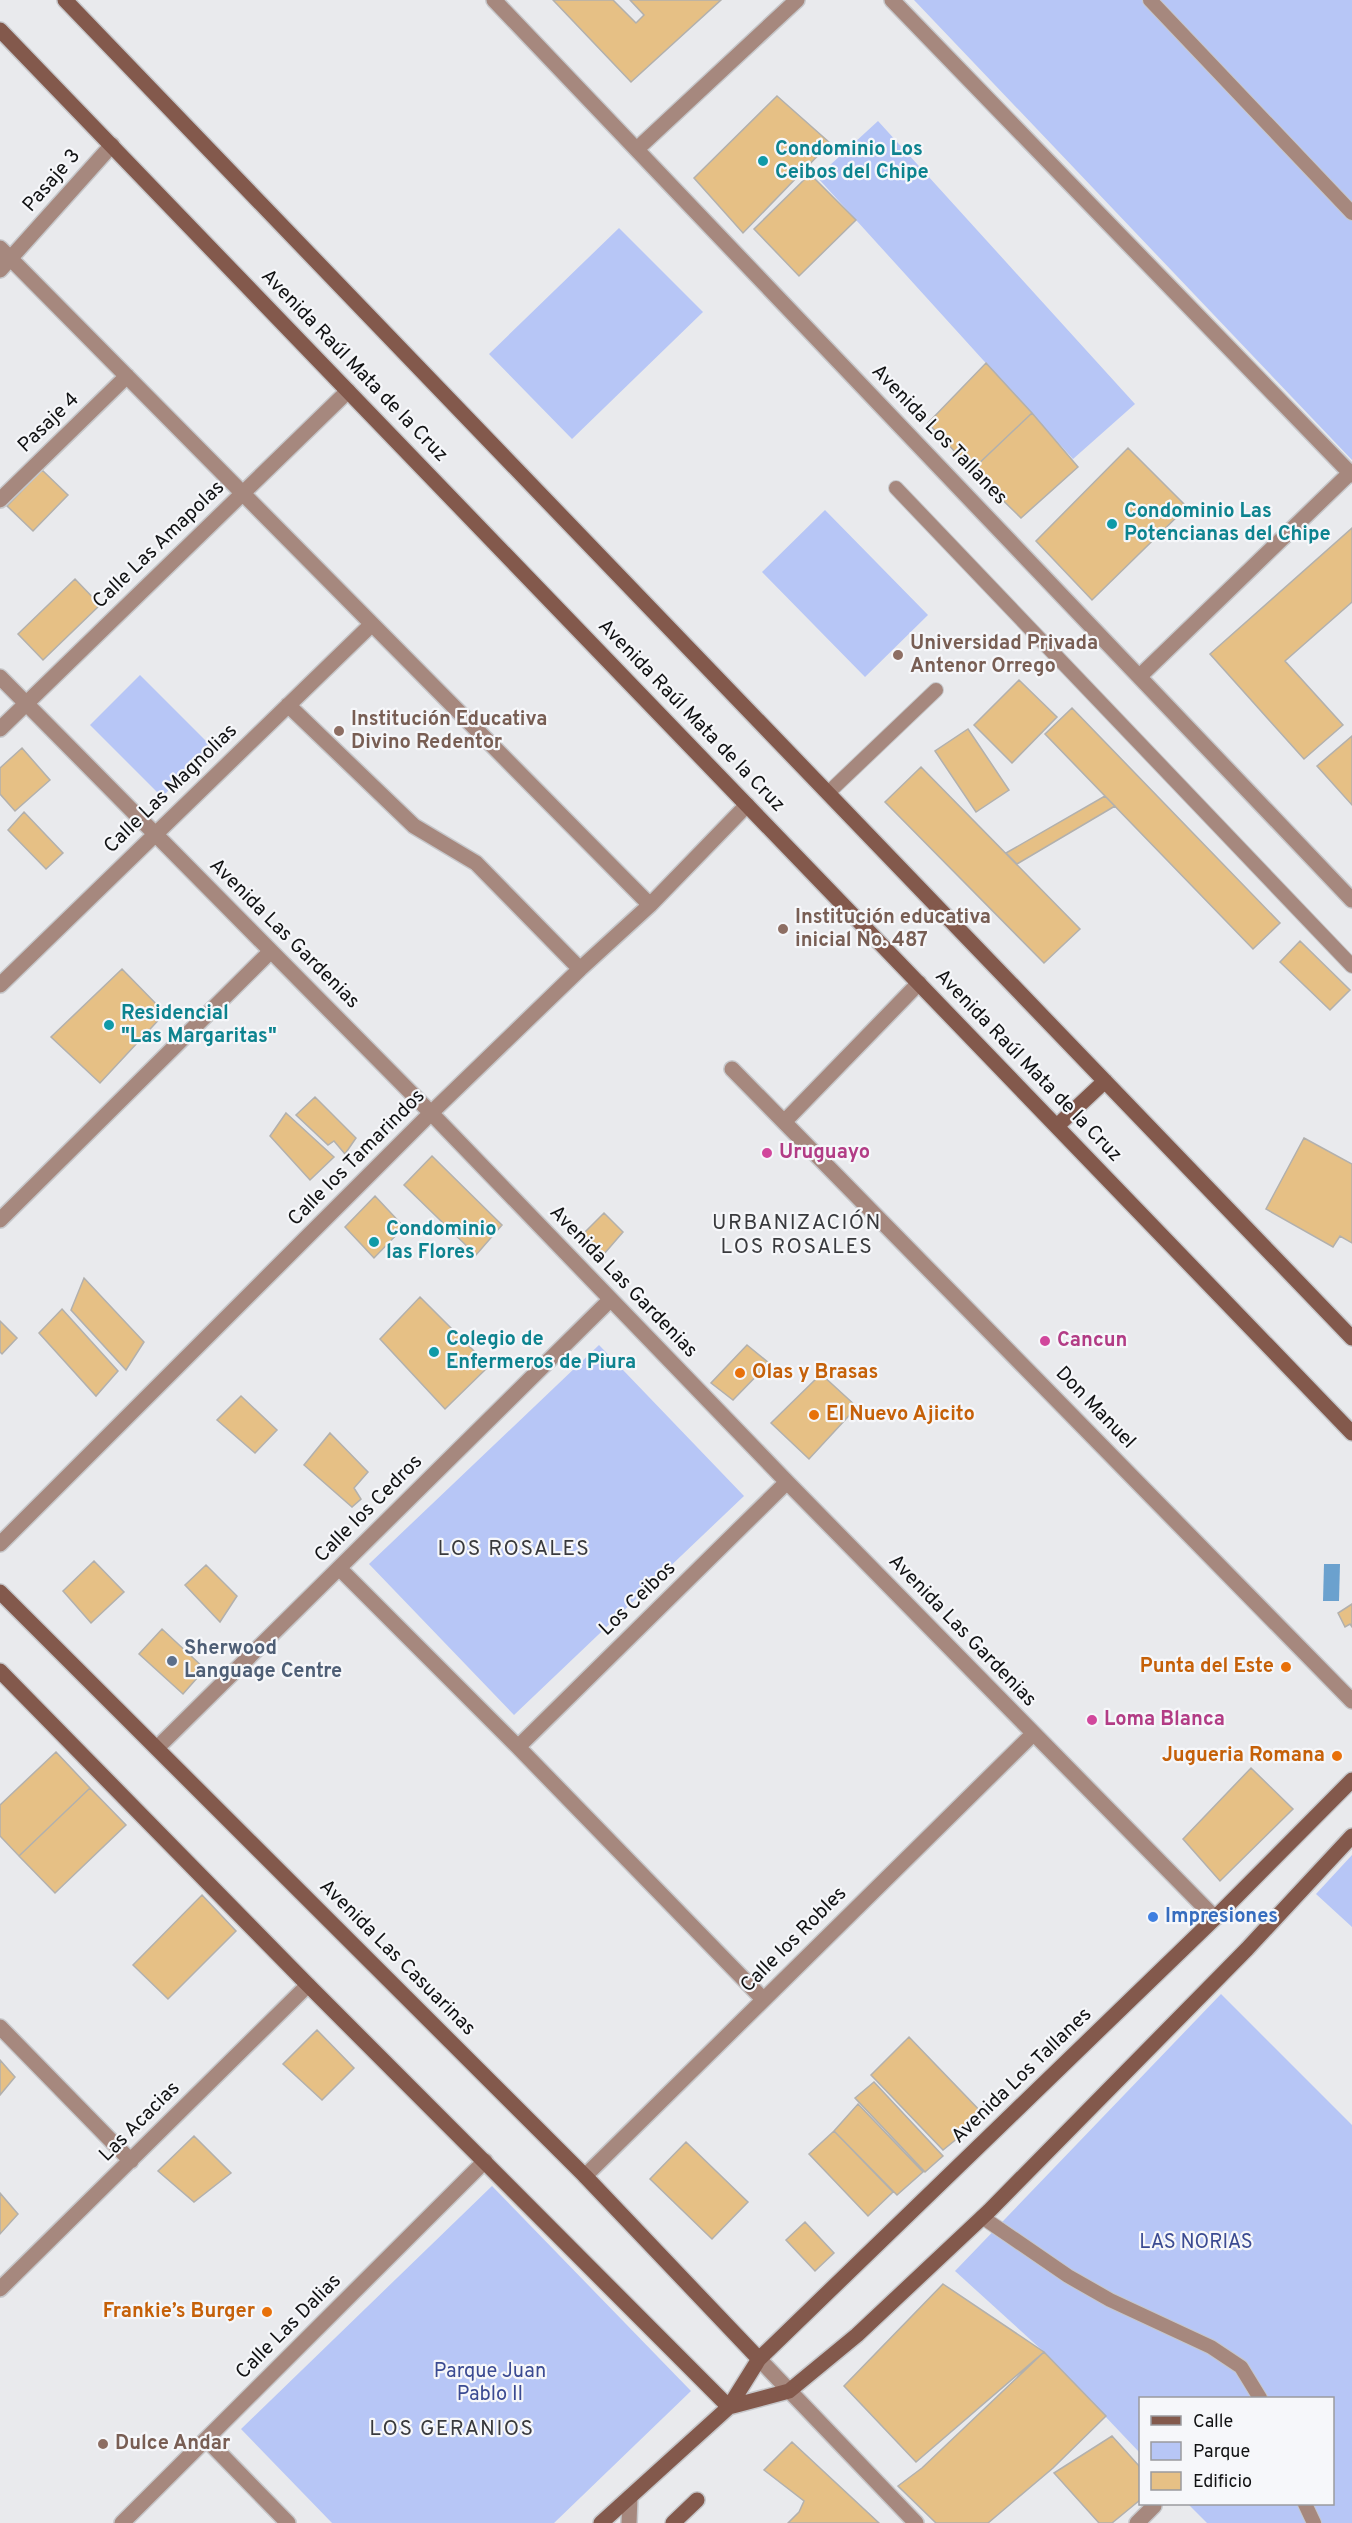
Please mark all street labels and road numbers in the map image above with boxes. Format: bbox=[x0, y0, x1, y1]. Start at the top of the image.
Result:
street label: Pasaje 3 bbox=[17, 144, 87, 218]
street label: Avenida Raúl Mata de la Cruz bbox=[255, 264, 453, 468]
street label: Avenida Los Tallanes bbox=[865, 359, 1013, 511]
street label: Pasaje 4 bbox=[13, 387, 85, 459]
street label: Calle Las Amapolas bbox=[87, 475, 231, 615]
street label: Avenida Raúl Mata de la Cruz bbox=[592, 614, 790, 818]
street label: Calle Las Magnolias bbox=[99, 719, 243, 859]
street label: Avenida Las Gardenias bbox=[203, 853, 365, 1015]
street label: Avenida Raúl Mata de la Cruz bbox=[929, 964, 1127, 1168]
street label: Calle los Tamarindos bbox=[283, 1084, 431, 1232]
street label: Avenida Las Gardenias bbox=[543, 1200, 703, 1364]
street label: Don Manuel bbox=[1049, 1361, 1141, 1455]
street label: Calle los Cedros bbox=[309, 1449, 429, 1569]
street label: Avenida Las Gardenias bbox=[882, 1549, 1042, 1713]
street label: Los Ceibos bbox=[594, 1556, 682, 1642]
street label: Avenida Las Casuarinas bbox=[313, 1874, 481, 2042]
street label: Calle los Robles bbox=[735, 1881, 853, 1999]
street label: Avenida Los Tallanes bbox=[946, 2002, 1098, 2150]
street label: Las Acacias bbox=[94, 2076, 186, 2168]
street label: Calle Las Dalias bbox=[231, 2269, 347, 2385]

